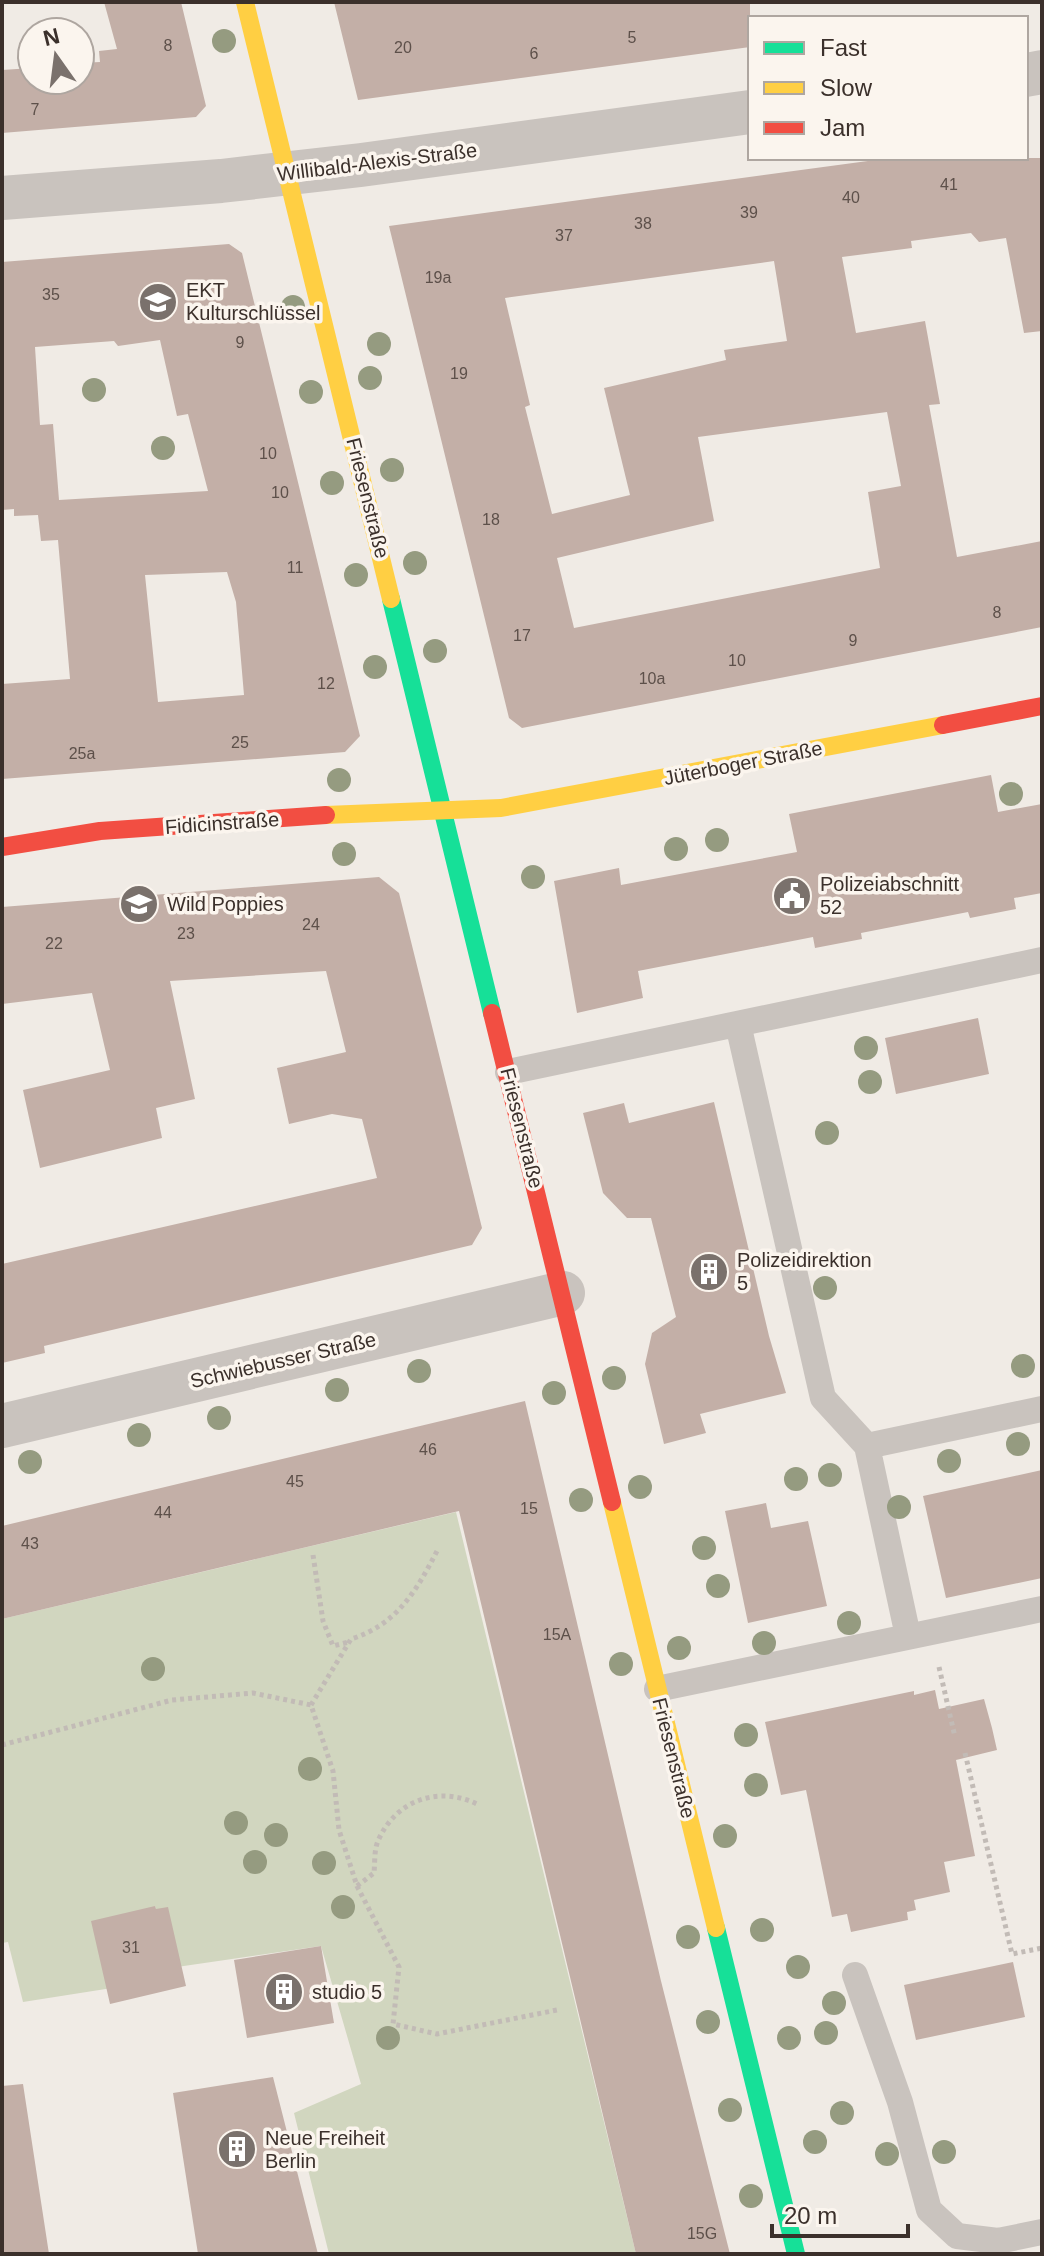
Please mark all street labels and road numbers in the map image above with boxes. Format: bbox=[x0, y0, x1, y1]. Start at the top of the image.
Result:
street label: Willibald-Alexis-Straße bbox=[276, 139, 478, 185]
street label: Friesenstraße bbox=[342, 435, 394, 561]
street label: Jüterboger Straße bbox=[662, 737, 824, 789]
street label: Fidicinstraße bbox=[164, 808, 280, 838]
street label: Friesenstraße bbox=[496, 1065, 548, 1191]
street label: Schwiebusser Straße bbox=[188, 1328, 378, 1392]
street label: Friesenstraße bbox=[648, 1695, 700, 1821]

